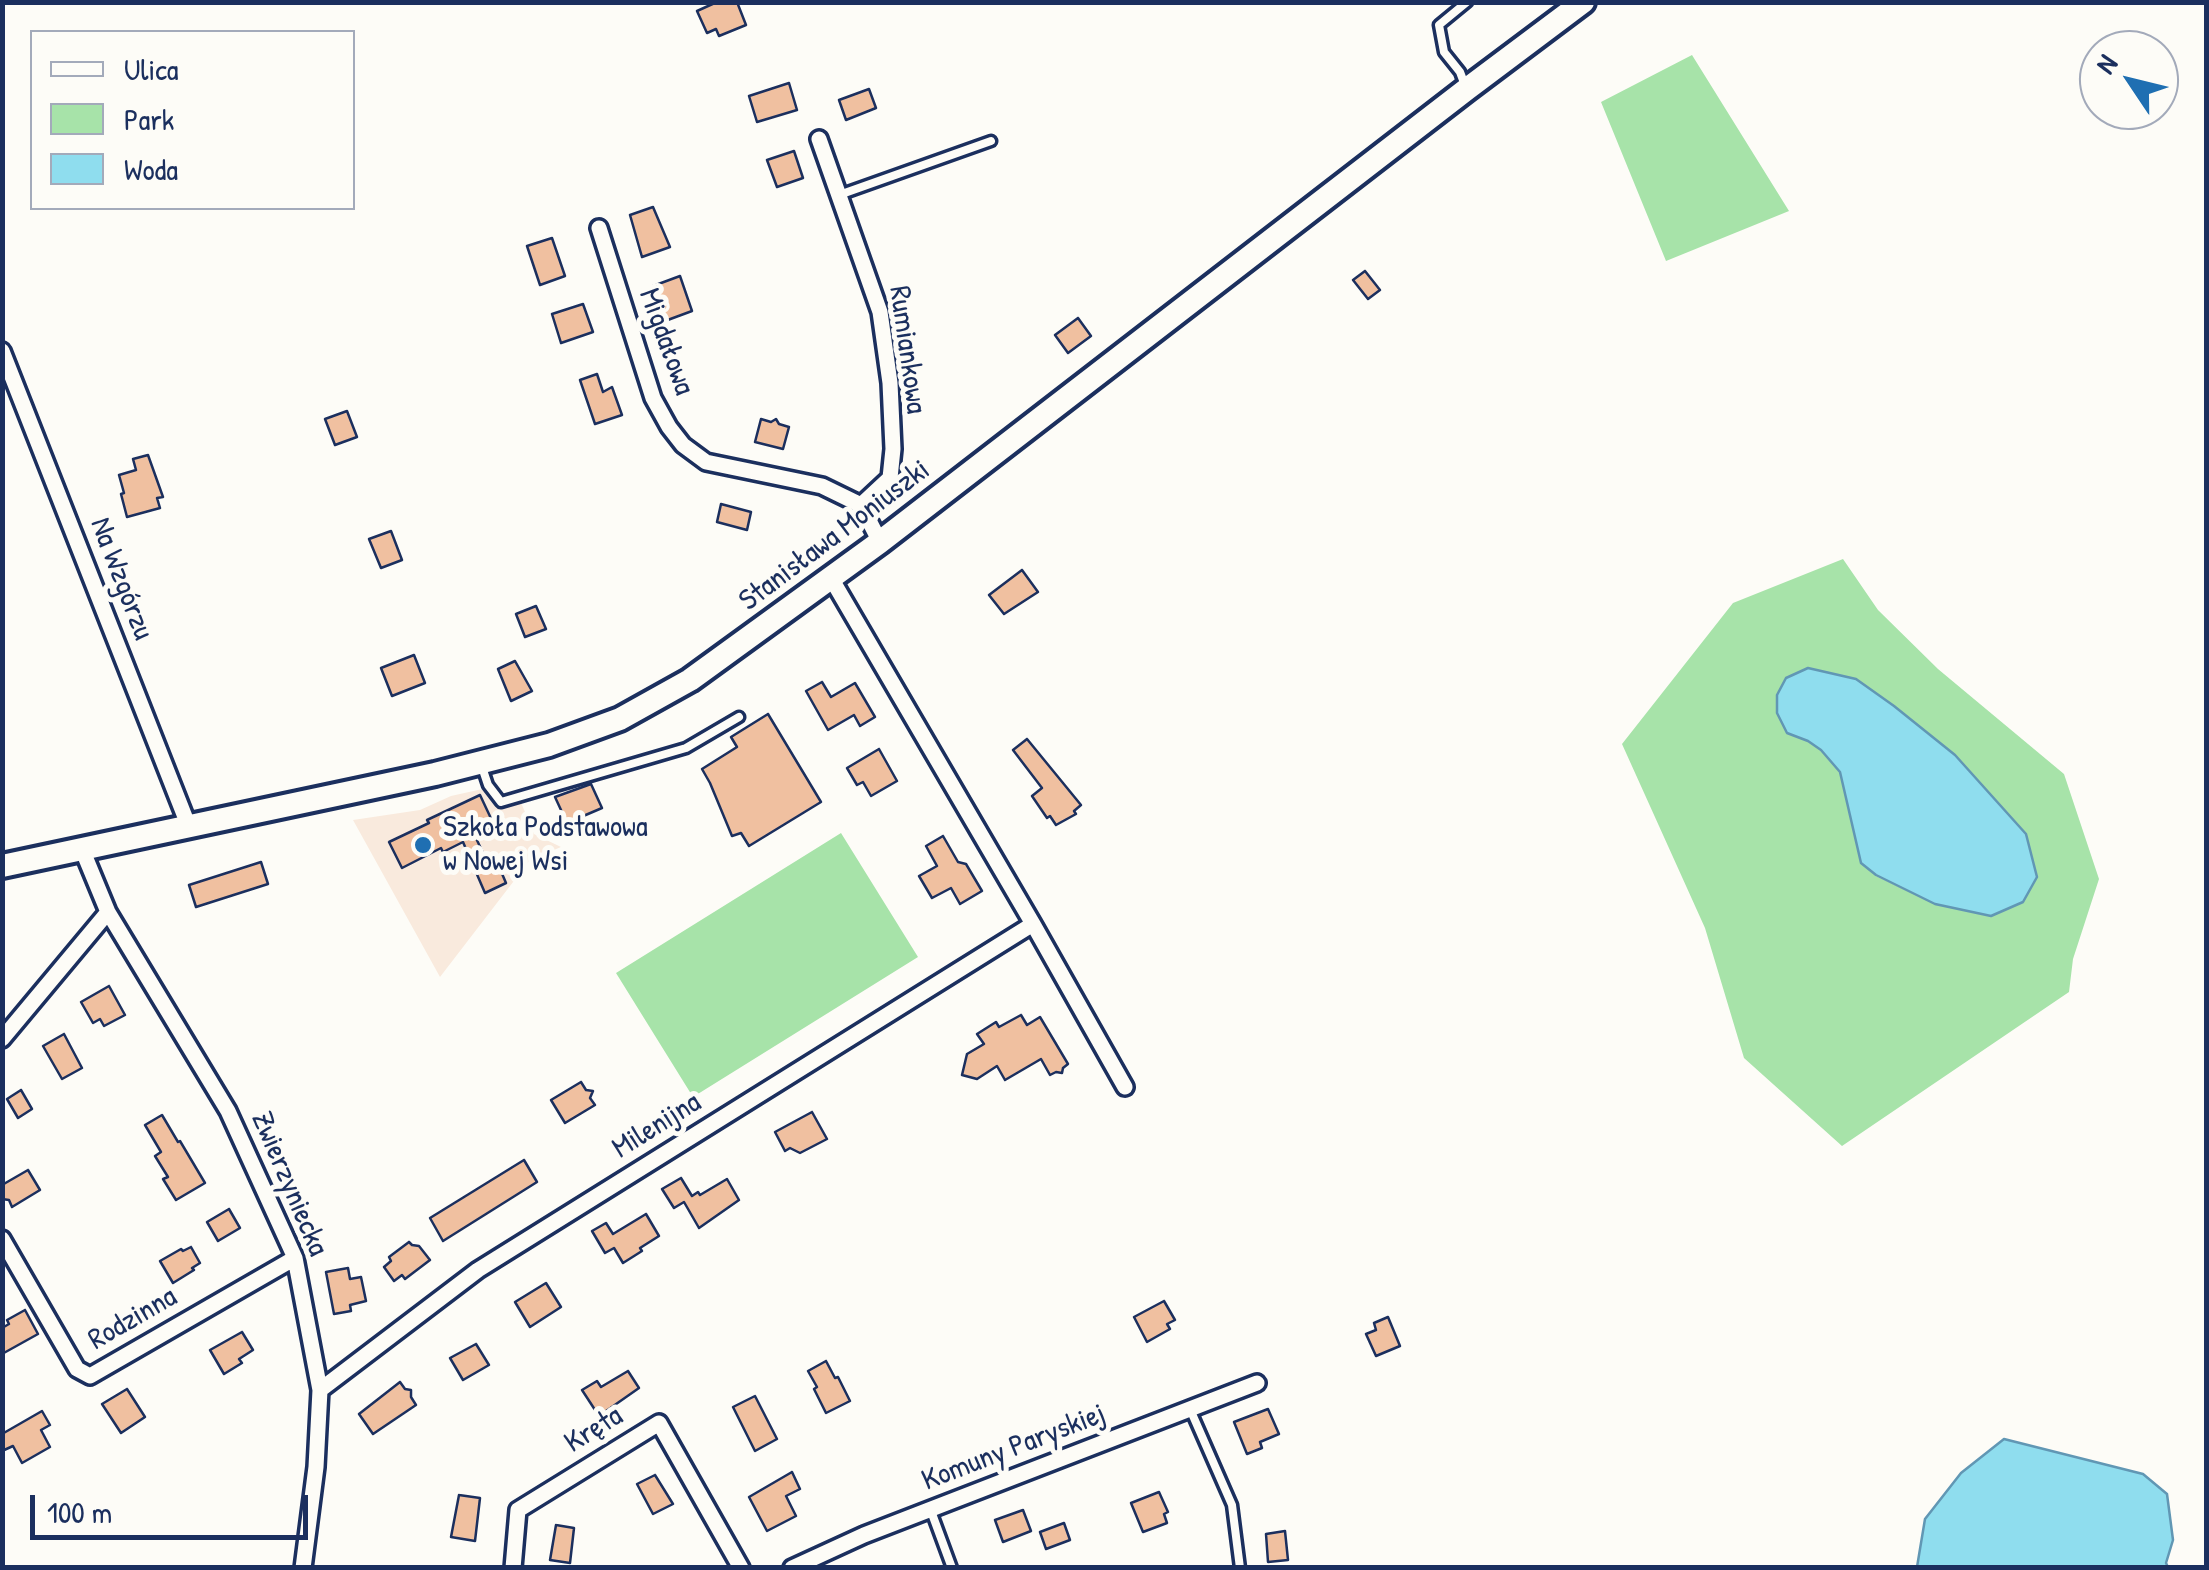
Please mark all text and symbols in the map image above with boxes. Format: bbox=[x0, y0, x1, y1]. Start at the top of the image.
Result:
legend bbox=[30, 30, 355, 210]
north arrow bbox=[2079, 30, 2179, 130]
text: N bbox=[2086, 47, 2126, 81]
text: Ulica bbox=[124, 49, 179, 89]
text: Park bbox=[124, 99, 174, 139]
text: Woda bbox=[124, 149, 178, 189]
street label: Migdałowa bbox=[630, 284, 702, 400]
street label: Rumiankowa bbox=[880, 284, 934, 416]
street label: Stanisława Moniuszki bbox=[733, 453, 937, 619]
street label: Na Wzgórzu bbox=[81, 513, 161, 645]
place label: Szkoła Podstawowa w Nowej Wsi bbox=[443, 810, 648, 880]
marker: Szkoła Podstawowa w Nowej Wsi bbox=[412, 834, 434, 856]
street label: Milenijna bbox=[606, 1085, 708, 1167]
street label: Zwierzyniecka bbox=[243, 1107, 335, 1261]
street label: Rodzinna bbox=[82, 1279, 184, 1359]
street label: Komuny Paryskiej bbox=[917, 1397, 1111, 1499]
street label: Kręta bbox=[558, 1399, 630, 1461]
scale bar bbox=[35, 1475, 312, 1537]
text: 100 m bbox=[47, 1492, 112, 1532]

